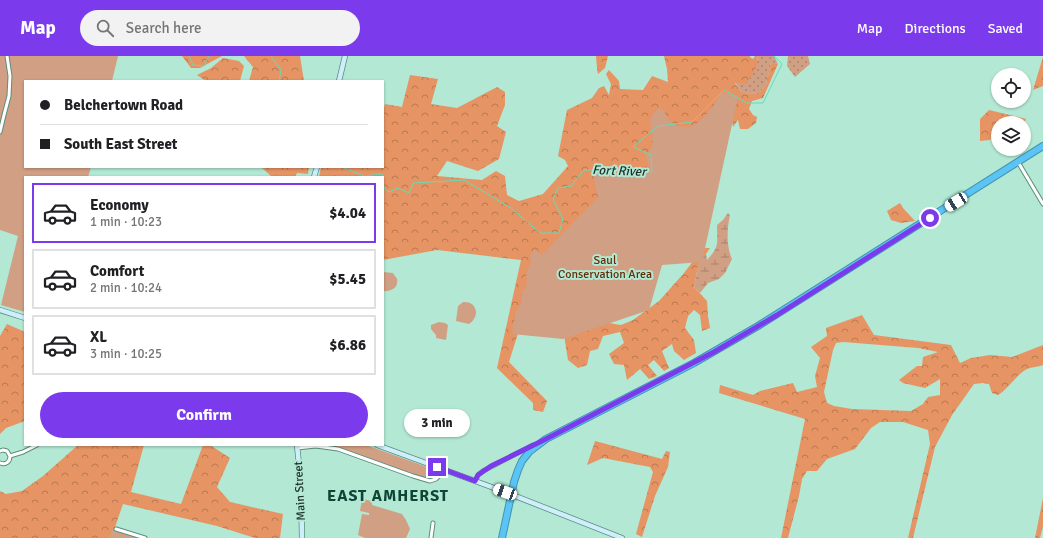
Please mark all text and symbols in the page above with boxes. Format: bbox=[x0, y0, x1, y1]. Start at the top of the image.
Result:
search box bbox=[80, 10, 360, 46]
text: Map bbox=[20, 16, 56, 40]
icon: search bbox=[94, 17, 116, 39]
text: Search here bbox=[126, 19, 201, 37]
text: Map bbox=[857, 20, 883, 37]
text: Directions bbox=[905, 20, 966, 37]
text: Saved bbox=[988, 20, 1023, 37]
map controls bbox=[991, 68, 1031, 156]
button: locate bbox=[991, 68, 1031, 108]
text: Belchertown Road bbox=[64, 96, 183, 114]
button: layers bbox=[991, 116, 1031, 156]
text: South East Street bbox=[64, 135, 177, 153]
water label: Fort River bbox=[592, 162, 648, 180]
car bbox=[943, 191, 969, 213]
icon: car bbox=[42, 195, 78, 231]
text: Economy bbox=[90, 196, 149, 214]
text: $4.04 bbox=[329, 204, 366, 222]
route start bbox=[921, 209, 939, 227]
text: 1 min · 10:23 bbox=[90, 214, 162, 230]
park label: Saul Conservation Area bbox=[558, 253, 652, 282]
icon: car bbox=[42, 261, 78, 297]
text: Comfort bbox=[90, 262, 144, 280]
text: $5.45 bbox=[329, 270, 366, 288]
text: 2 min · 10:24 bbox=[90, 280, 162, 296]
icon: car bbox=[42, 327, 78, 363]
text: XL bbox=[90, 328, 107, 346]
text: $6.86 bbox=[329, 336, 366, 354]
text: 3 min · 10:25 bbox=[90, 346, 162, 362]
button: Confirm bbox=[40, 392, 368, 438]
callout: 3 min bbox=[404, 409, 470, 437]
text: 3 min bbox=[421, 415, 453, 431]
route end bbox=[428, 458, 446, 476]
street label: Main Street bbox=[291, 461, 309, 521]
car bbox=[492, 482, 518, 502]
district label: EAST AMHERST bbox=[327, 486, 449, 506]

